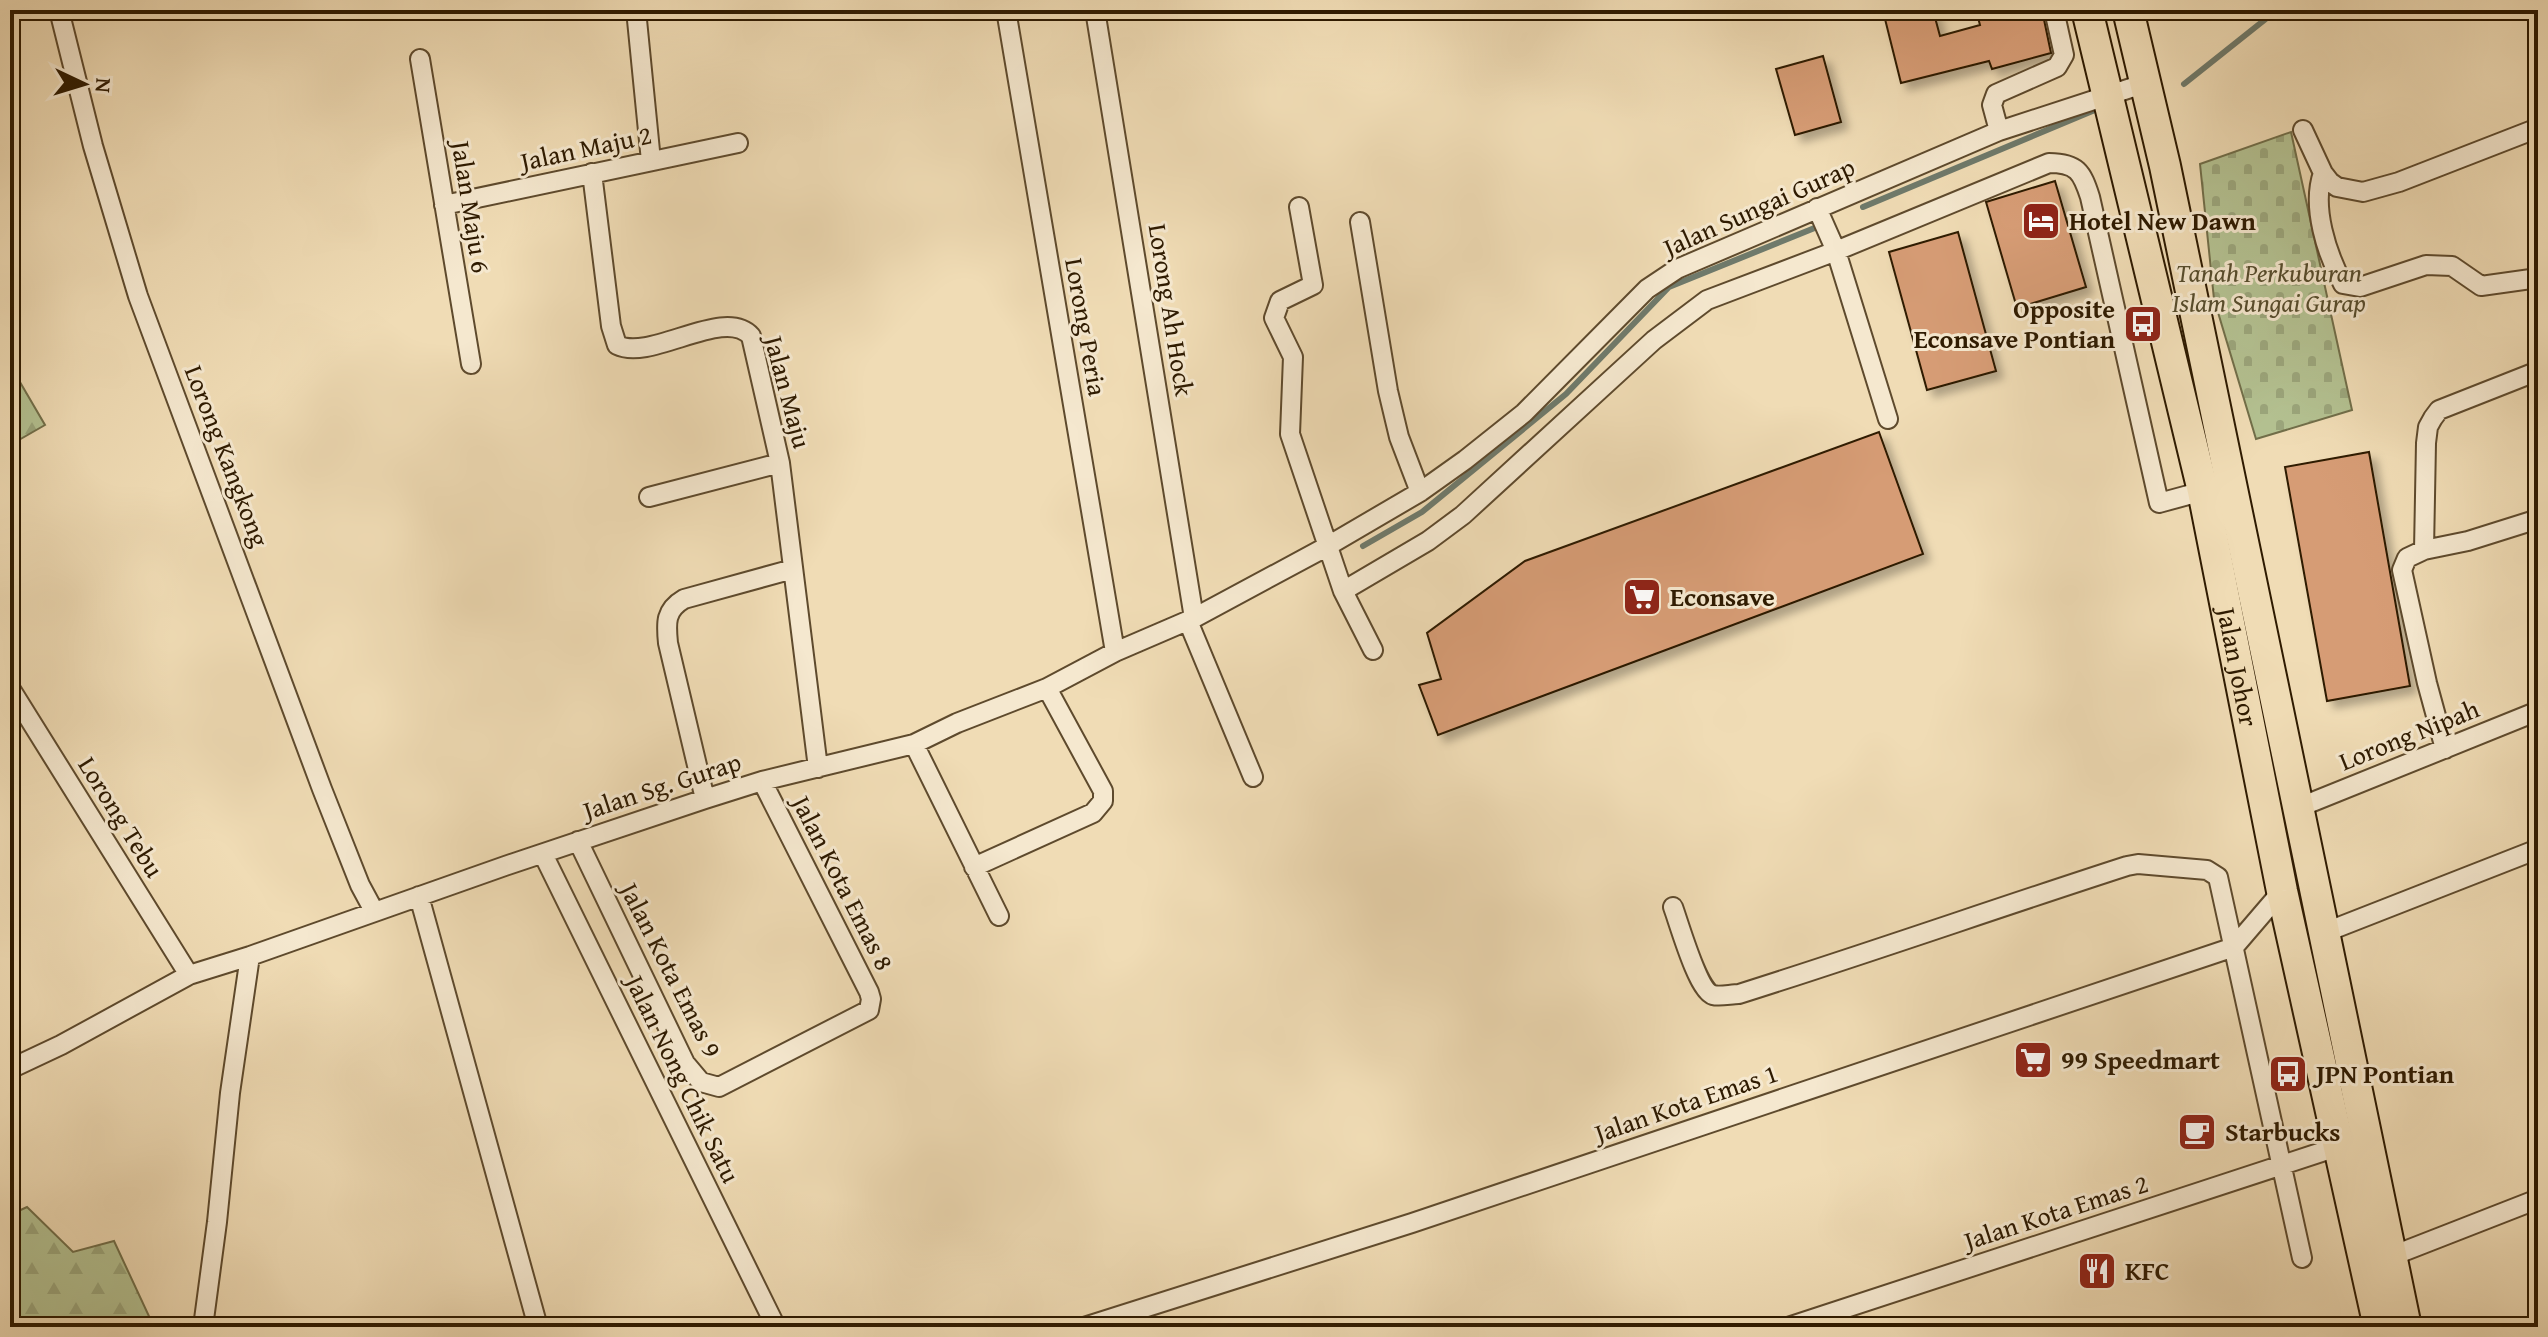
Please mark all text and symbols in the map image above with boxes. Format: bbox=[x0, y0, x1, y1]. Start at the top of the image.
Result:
north arrow bbox=[44, 44, 124, 124]
text: N bbox=[87, 77, 120, 94]
street label: Jalan Maju 2 bbox=[514, 115, 655, 181]
street label: Jalan Maju 6 bbox=[441, 135, 501, 276]
street label: Jalan Sungai Gurap bbox=[1654, 147, 1861, 268]
hotel icon: Hotel New Dawn bbox=[2020, 200, 2062, 242]
place label: Hotel New Dawn bbox=[2069, 201, 2256, 240]
street label: Lorong Ah Hock bbox=[1139, 221, 1204, 400]
park label: Tanah Perkuburan Islam Sungai Gurap bbox=[2172, 253, 2366, 322]
street label: Lorong Peria bbox=[1055, 255, 1118, 400]
place label: Opposite Econsave Pontian bbox=[1914, 289, 2116, 358]
bus stop icon: Opposite Econsave Pontian bbox=[2122, 303, 2164, 345]
street label: Jalan Maju bbox=[754, 328, 822, 452]
street label: Lorong Kangkong bbox=[175, 359, 280, 552]
supermarket icon: Econsave bbox=[1621, 576, 1663, 618]
place label: Econsave bbox=[1670, 577, 1775, 616]
street label: Jalan Johor bbox=[2207, 601, 2269, 730]
street label: Lorong Nipah bbox=[2333, 689, 2485, 780]
street label: Jalan Sg. Gurap bbox=[575, 742, 746, 830]
street label: Lorong Tebu bbox=[69, 749, 174, 885]
street label: Jalan Kota Emas 8 bbox=[781, 786, 904, 977]
street label: Jalan Kota Emas 9 bbox=[609, 873, 732, 1064]
street label: Jalan Nong Chik Satu bbox=[615, 965, 751, 1189]
supermarket icon: 99 Speedmart bbox=[2012, 1039, 2054, 1081]
place label: 99 Speedmart bbox=[2061, 1040, 2220, 1079]
street label: Jalan Kota Emas 1 bbox=[1586, 1053, 1783, 1153]
bus stop icon: JPN Pontian bbox=[2267, 1053, 2309, 1095]
place label: JPN Pontian bbox=[2312, 1054, 2455, 1093]
cafe icon: Starbucks bbox=[2176, 1111, 2218, 1153]
place label: Starbucks bbox=[2225, 1112, 2340, 1151]
street label: Jalan Kota Emas 2 bbox=[1956, 1163, 2153, 1261]
restaurant icon: KFC bbox=[2076, 1250, 2118, 1292]
place label: KFC bbox=[2125, 1251, 2170, 1290]

